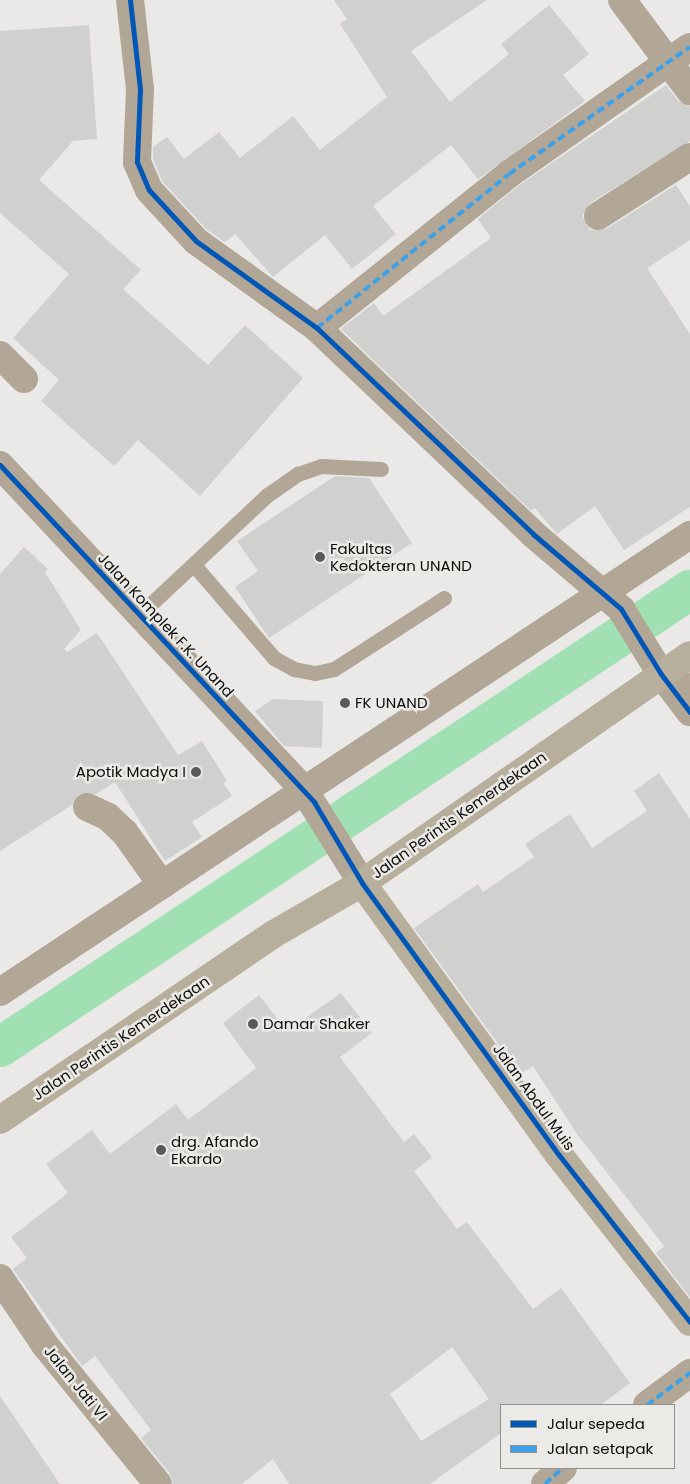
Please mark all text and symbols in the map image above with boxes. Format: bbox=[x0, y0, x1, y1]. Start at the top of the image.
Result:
place label: Fakultas Kedokteran UNAND bbox=[330, 539, 472, 574]
street label: Jalan Komplek F.K. Unand bbox=[94, 549, 238, 701]
marker: Fakultas Kedokteran UNAND bbox=[314, 551, 326, 563]
place label: FK UNAND bbox=[355, 694, 427, 712]
marker: FK UNAND bbox=[339, 697, 351, 709]
street label: Jalan Perintis Kemerdekaan bbox=[368, 748, 550, 882]
place label: Apotik Madya I bbox=[76, 763, 186, 781]
marker: Apotik Madya I bbox=[190, 766, 202, 778]
street label: Jalan Perintis Kemerdekaan bbox=[29, 972, 213, 1104]
place label: Damar Shaker bbox=[263, 1015, 370, 1033]
marker: Damar Shaker bbox=[247, 1018, 259, 1030]
street label: Jalan Abdul Muis bbox=[489, 1040, 579, 1154]
place label: drg. Afando Ekardo bbox=[171, 1132, 259, 1167]
marker: drg. Afando Ekardo bbox=[155, 1144, 167, 1156]
street label: Jalan Jati VI bbox=[40, 1342, 112, 1424]
legend bbox=[500, 1404, 675, 1469]
text: Jalur sepeda bbox=[547, 1413, 645, 1434]
text: Jalan setapak bbox=[547, 1438, 653, 1459]

